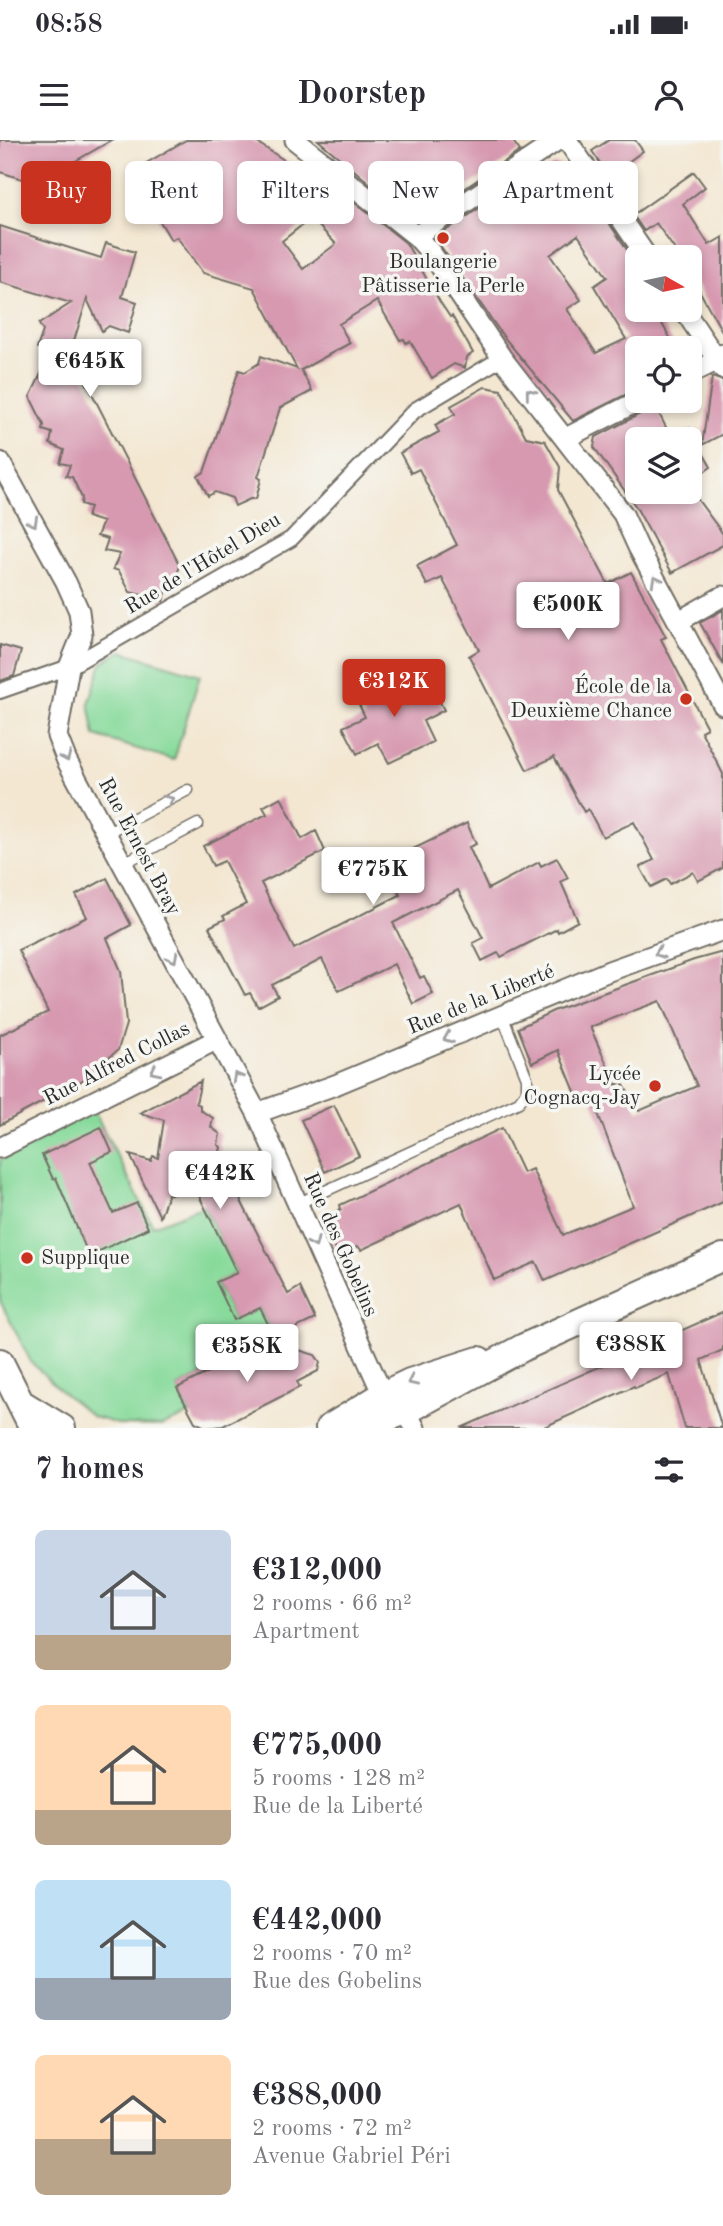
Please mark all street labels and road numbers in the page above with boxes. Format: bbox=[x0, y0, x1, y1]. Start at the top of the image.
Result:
street label: Rue de l'Hôtel Dieu bbox=[122, 509, 284, 619]
street label: Rue Ernest Bray bbox=[94, 775, 184, 919]
street label: Rue de la Liberté bbox=[405, 961, 557, 1039]
street label: Rue Alfred Collas bbox=[41, 1018, 193, 1110]
street label: Rue des Gobelins bbox=[299, 1170, 381, 1320]

